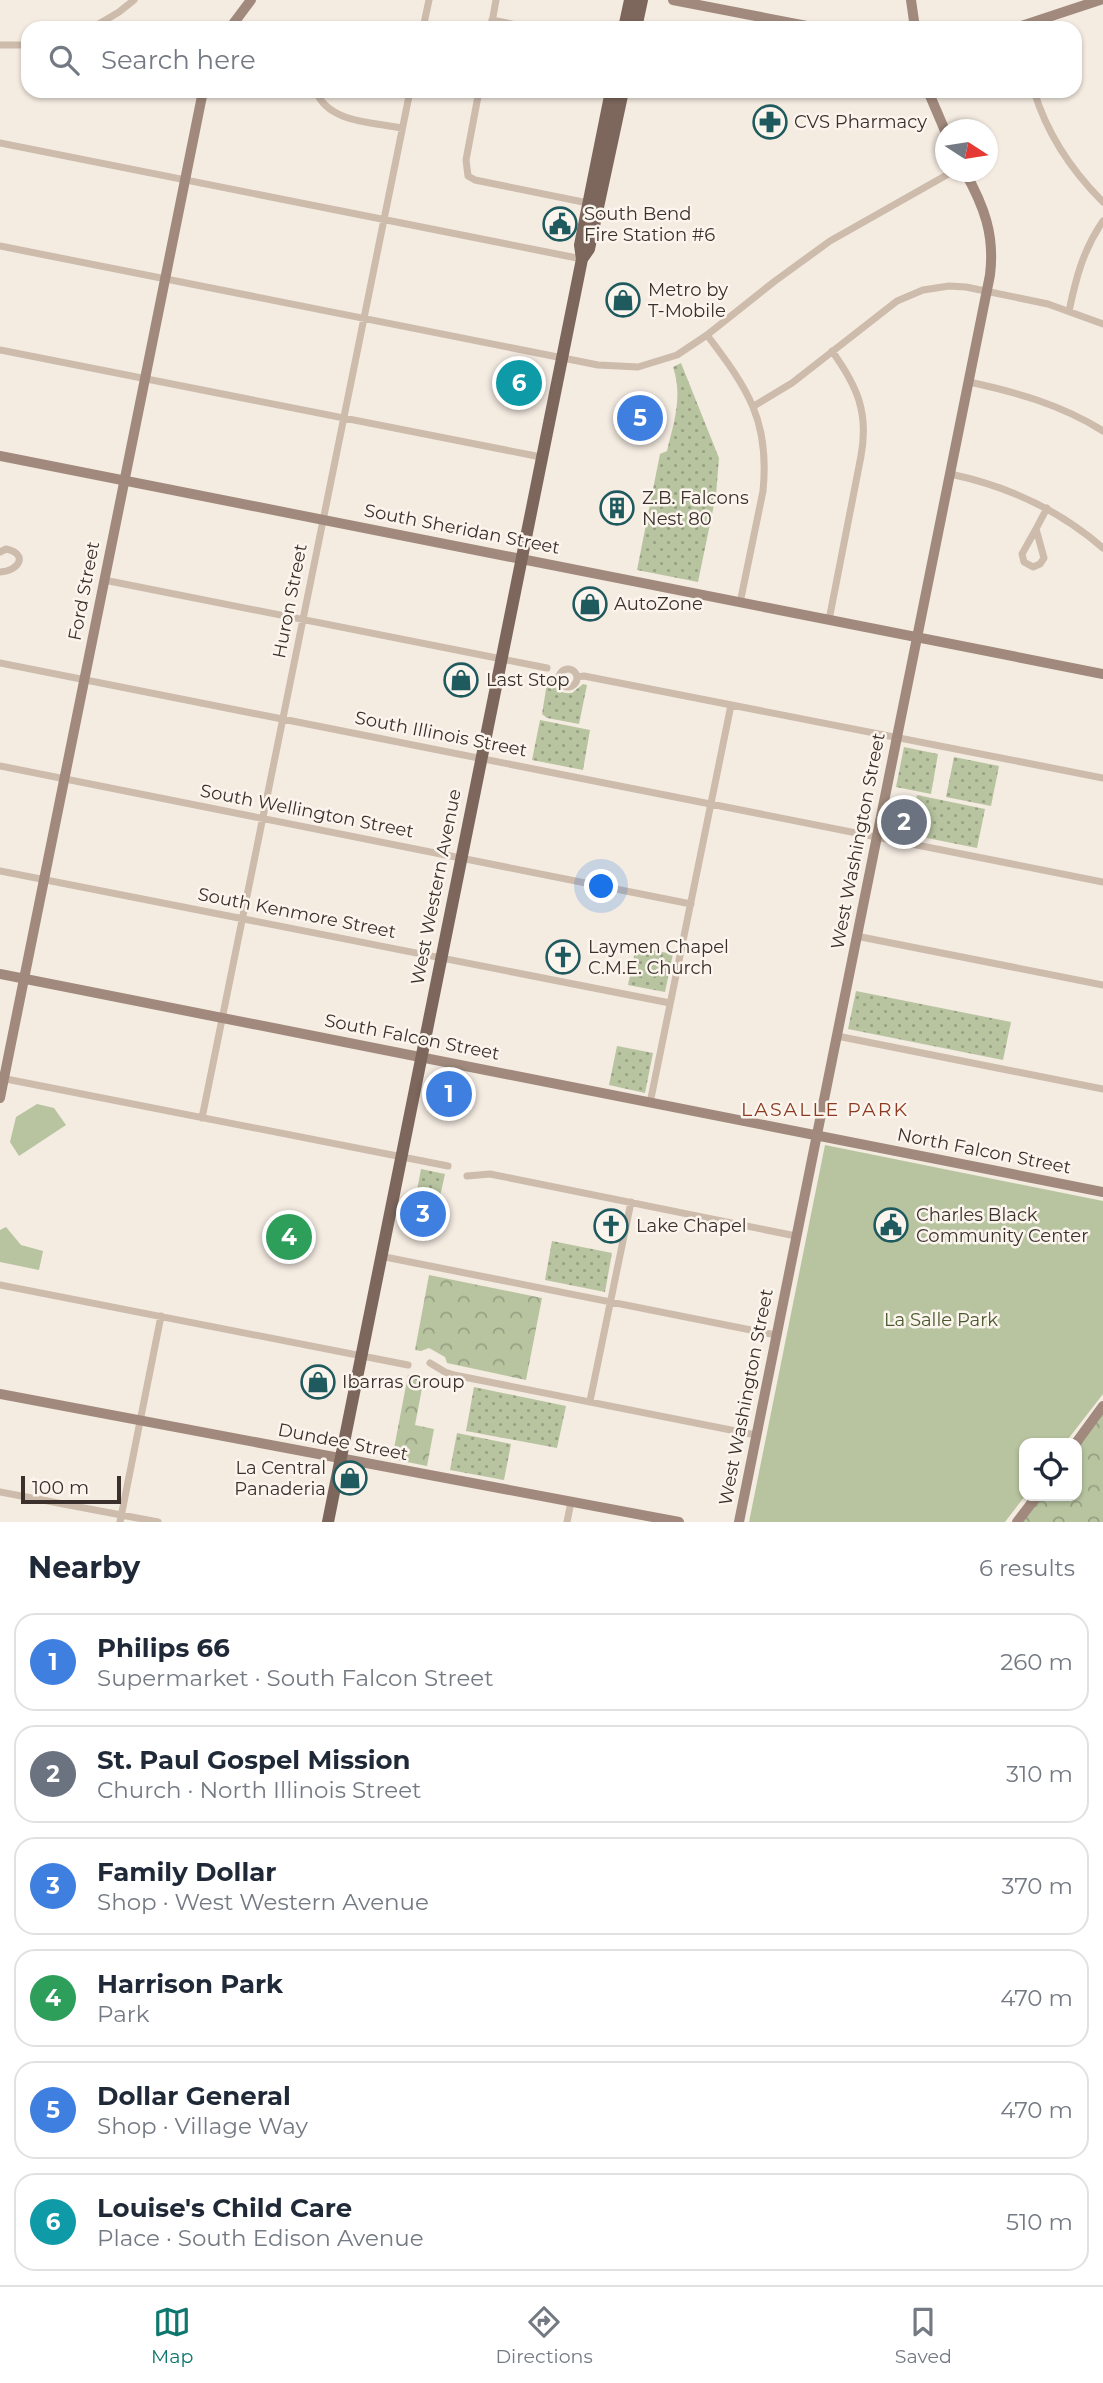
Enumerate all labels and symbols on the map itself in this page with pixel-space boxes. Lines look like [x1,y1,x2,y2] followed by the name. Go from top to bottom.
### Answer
[751,103,789,141] pharmacy icon: CVS Pharmacy
[794,111,927,133] place label: CVS Pharmacy
[935,119,998,182] north arrow
[584,203,715,246] place label: South Bend Fire Station #6
[541,205,579,243] public building icon: South Bend Fire Station #6
[648,279,728,322] place label: Metro by T-Mobile
[604,281,642,319] shop icon: Metro by T-Mobile
[496,357,542,409] pin: 6
[617,392,663,444] pin: 5
[642,487,749,530] place label: Z.B. Falcons Nest 80
[598,489,636,527] building icon: Z.B. Falcons Nest 80
[362,499,562,559] street label: South Sheridan Street
[64,539,104,643] street label: Ford Street
[268,542,312,660] street label: Huron Street
[571,585,609,623] shop icon: AutoZone
[614,593,703,615] place label: AutoZone
[442,661,480,699] shop icon: Last Stop
[486,669,570,691] place label: Last Stop
[353,707,529,761] street label: South Illinois Street
[826,731,890,951] street label: West Washington Street
[198,779,416,843] street label: South Wellington Street
[406,787,466,987] street label: West Western Avenue
[881,796,927,848] pin: 2
[584,869,618,903] your location
[196,883,398,943] street label: South Kenmore Street
[588,936,729,979] place label: Laymen Chapel C.M.E. Church
[544,938,582,976] church icon: Laymen Chapel C.M.E. Church
[323,1009,501,1065] street label: South Falcon Street
[426,1068,472,1120] pin: 1
[741,1098,909,1121] district label: LASALLE PARK
[895,1123,1073,1179] street label: North Falcon Street
[400,1188,446,1240] pin: 3
[916,1204,1088,1247] place label: Charles Black Community Center
[872,1206,910,1244] public building icon: Charles Black Community Center
[592,1207,630,1245] church icon: Lake Chapel
[266,1211,312,1263] pin: 4
[636,1215,747,1237] place label: Lake Chapel
[714,1287,778,1507] street label: West Washington Street
[884,1309,998,1331] park label: La Salle Park
[299,1363,337,1401] shop icon: Ibarras Group
[342,1371,464,1393] place label: Ibarras Group
[276,1419,410,1465] street label: Dundee Street
[234,1457,326,1500] place label: La Central Panaderia
[331,1459,369,1497] shop icon: La Central Panaderia
[21,1473,121,1505] scale bar

